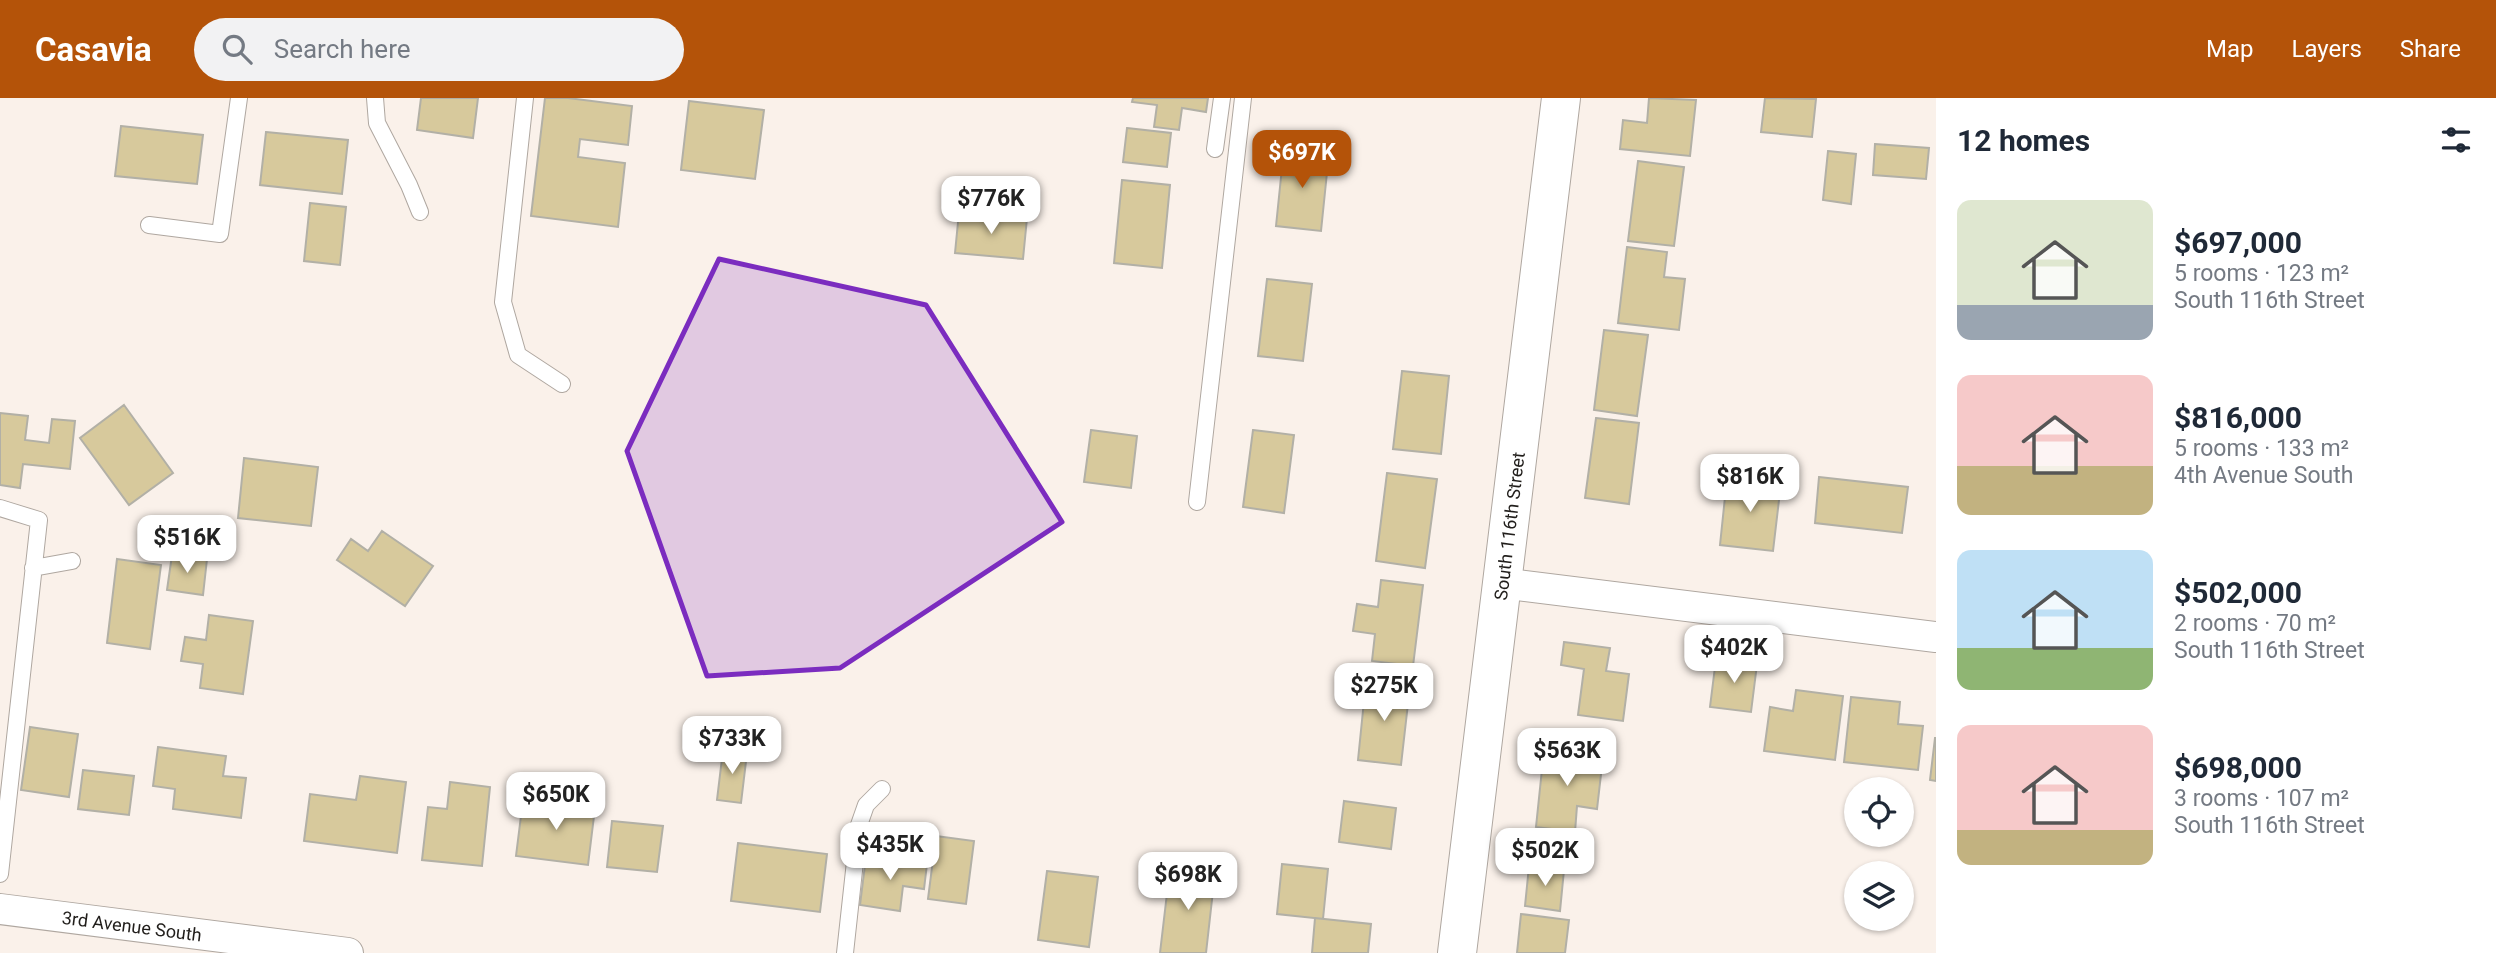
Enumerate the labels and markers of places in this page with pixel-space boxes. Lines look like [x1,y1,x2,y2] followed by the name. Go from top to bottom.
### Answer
[1253,130,1351,190] pin: $697K
[942,176,1040,236] pin: $776K
[1701,454,1799,514] pin: $816K
[138,516,236,575] pin: $516K
[1685,626,1783,685] pin: $402K
[1335,664,1433,723] pin: $275K
[683,716,781,776] pin: $733K
[1518,728,1616,788] pin: $563K
[507,772,605,832] pin: $650K
[841,822,939,882] pin: $435K
[1496,828,1594,888] pin: $502K
[1139,852,1237,912] pin: $698K

